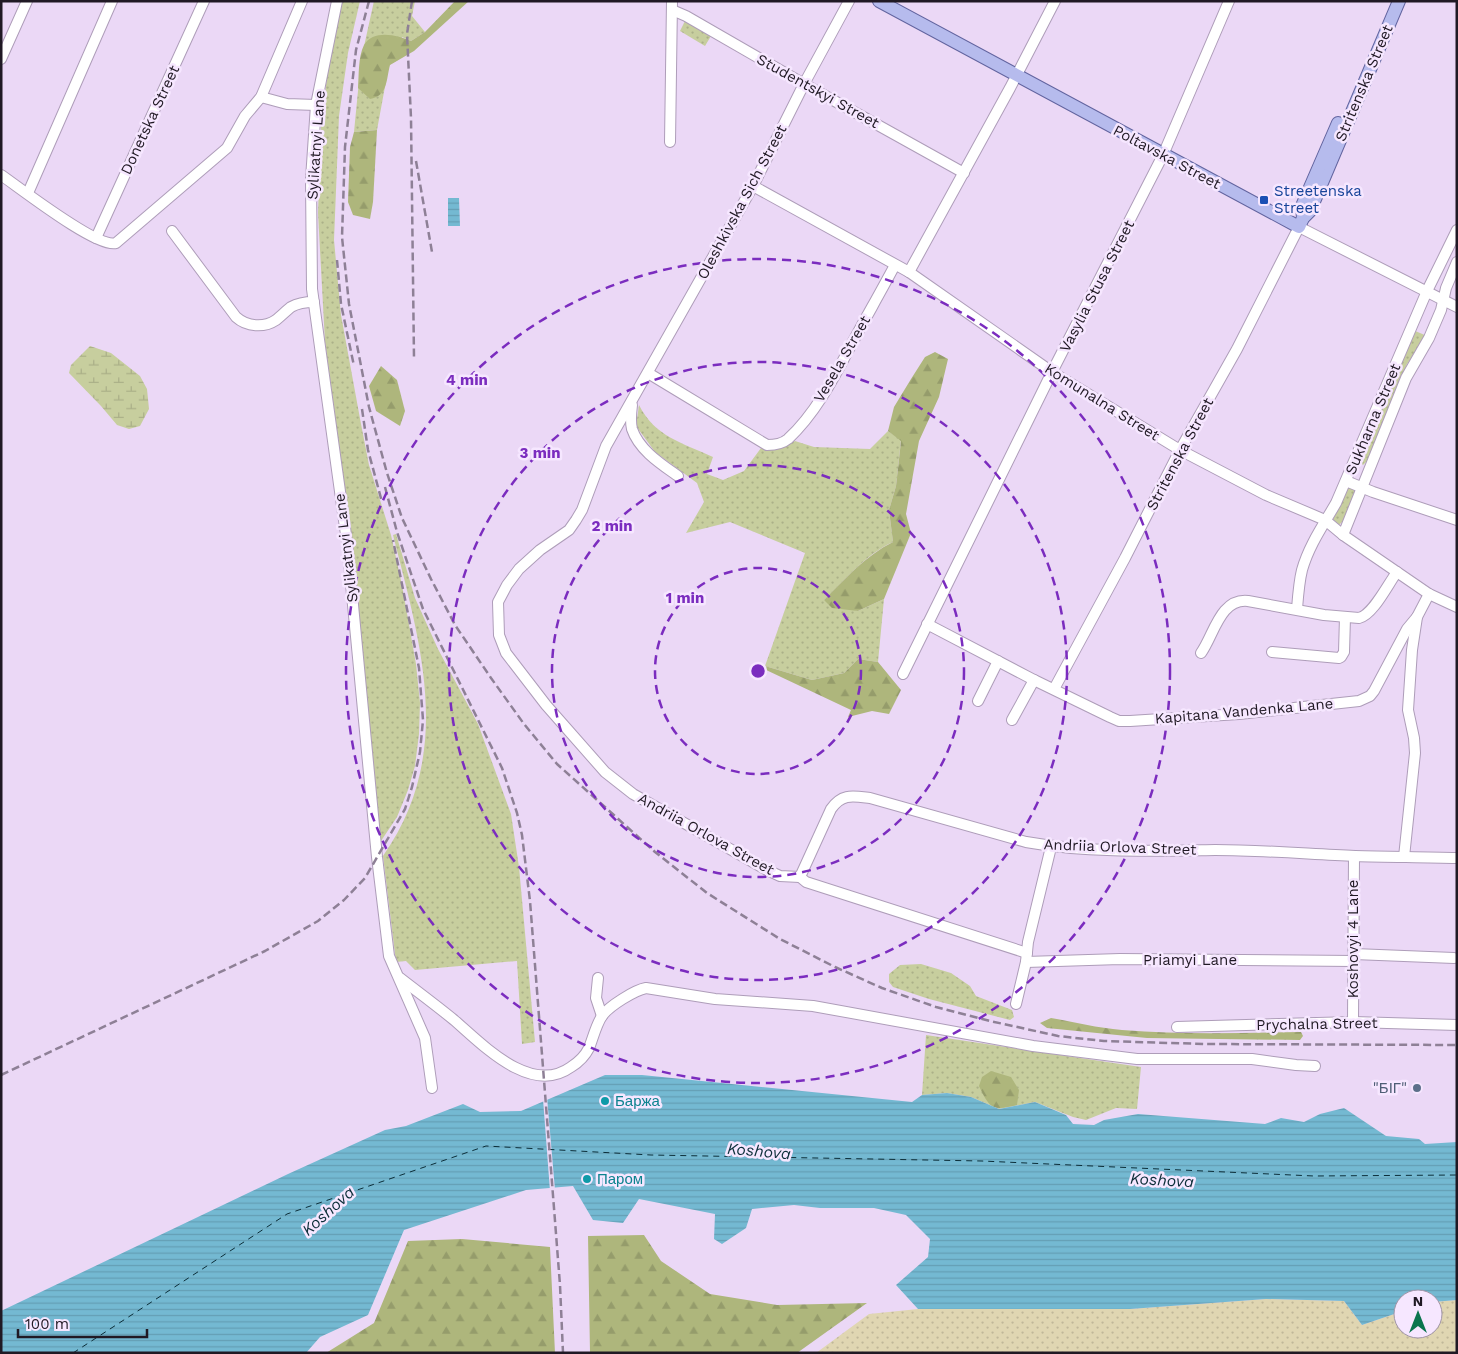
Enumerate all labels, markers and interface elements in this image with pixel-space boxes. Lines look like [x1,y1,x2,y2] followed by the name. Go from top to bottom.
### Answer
[1331,21,1397,144] street label: Stritenska Street
[754,50,883,132] street label: Studentskyi Street
[117,62,183,178] street label: Donetska Street
[303,90,329,200] street label: Sylikatnyi Lane
[693,121,791,282] street label: Oleshkivska Sich Street
[1110,121,1224,193] street label: Poltavska Street
[1274,182,1362,217] place label: Streetenska Street
[1258,194,1270,206] marker: Streetenska Street
[1056,216,1138,355] street label: Vasylia Stusa Street
[810,312,874,406] street label: Vesela Street
[1041,359,1163,445] street label: Komunalna Street
[1341,360,1405,477] street label: Sukharna Street
[446,371,488,389] text: 4 min
[1143,394,1218,513] street label: Stritenska Street
[520,444,560,462] text: 3 min
[330,492,362,604] street label: Sylikatnyi Lane
[591,517,633,535] text: 2 min
[666,589,704,607] text: 1 min
[749,662,767,680] centre of rings
[1154,694,1334,728] street label: Kapitana Vandenka Lane
[635,789,778,879] street label: Andriia Orlova Street
[1043,835,1197,859] street label: Andriia Orlova Street
[1344,880,1362,998] street label: Koshovyi 4 Lane
[1143,951,1237,969] street label: Priamyi Lane
[1256,1014,1379,1034] street label: Prychalna Street
[1373,1079,1407,1097] place label: "БІГ"
[1411,1082,1423,1094] marker: "БІГ"
[615,1092,661,1110] place label: Баржа
[599,1095,611,1107] marker: Баржа
[726,1139,792,1163] water label: Koshova
[1130,1169,1195,1191] water label: Koshova
[597,1170,643,1188] place label: Паром
[581,1173,593,1185] marker: Паром
[298,1182,358,1239] water label: Koshova
[1393,1289,1443,1339] north arrow
[1413,1293,1423,1309] text: N
[18,1306,146,1338] scale bar
[25,1315,69,1333] text: 100 m

